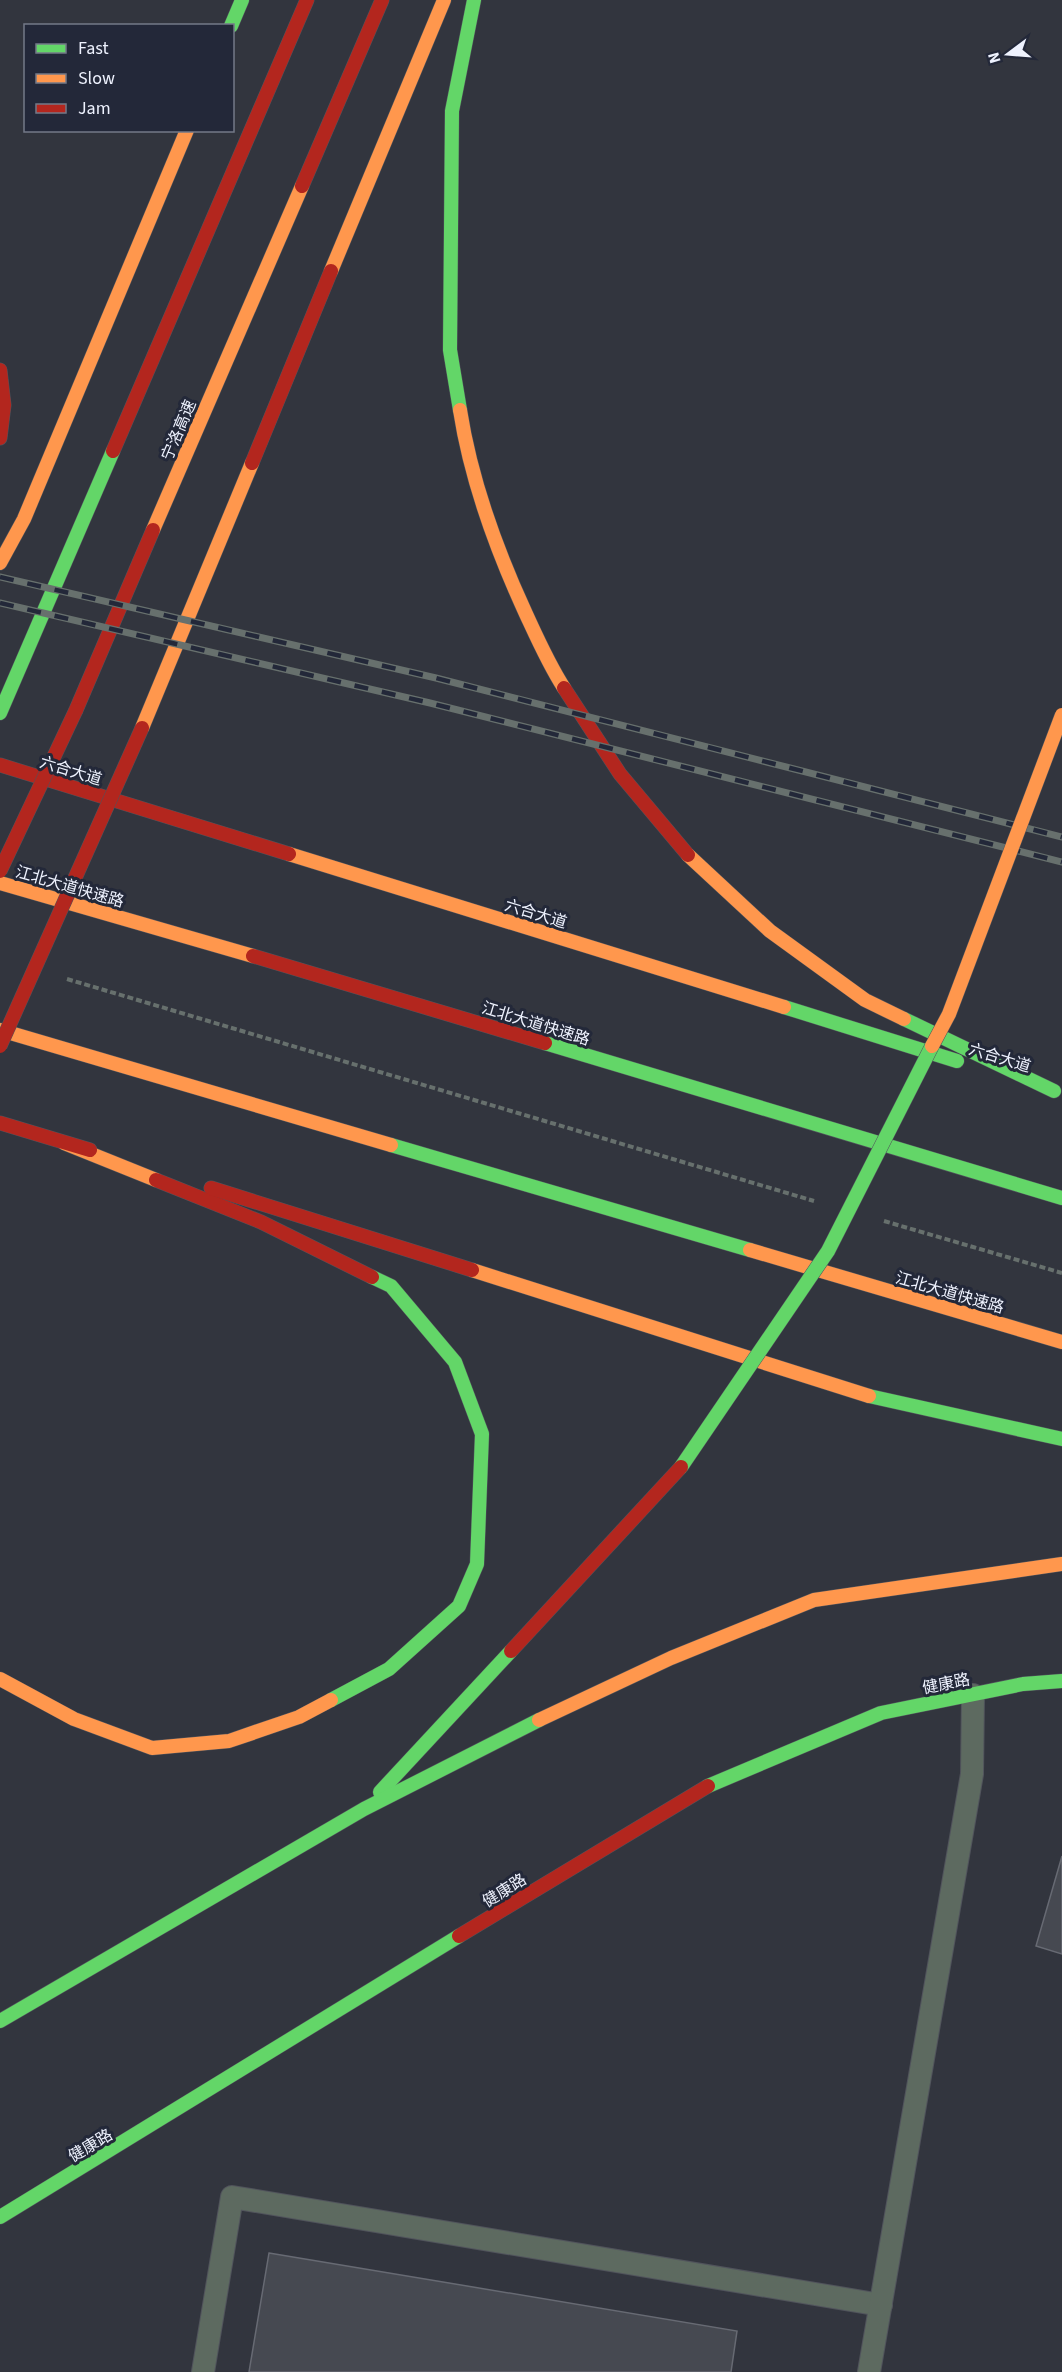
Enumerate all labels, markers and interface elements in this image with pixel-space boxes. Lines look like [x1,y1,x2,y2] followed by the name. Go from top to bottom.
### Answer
[24,24,234,132] legend
[978,24,1038,84] north arrow
[78,36,109,61] text: Fast
[983,50,1007,66] text: N
[78,66,115,91] text: Slow
[78,96,111,121] text: Jam
[156,397,202,464] street label: 宁洛高速
[37,751,105,791] street label: 六合大道
[13,861,127,913] street label: 江北大道快速路
[502,894,570,934] street label: 六合大道
[479,997,592,1051] street label: 江北大道快速路
[966,1038,1034,1078] street label: 六合大道
[893,1267,1007,1319] street label: 江北大道快速路
[921,1669,972,1699] street label: 健康路
[478,1869,531,1913] street label: 健康路
[64,2124,117,2168] street label: 健康路

